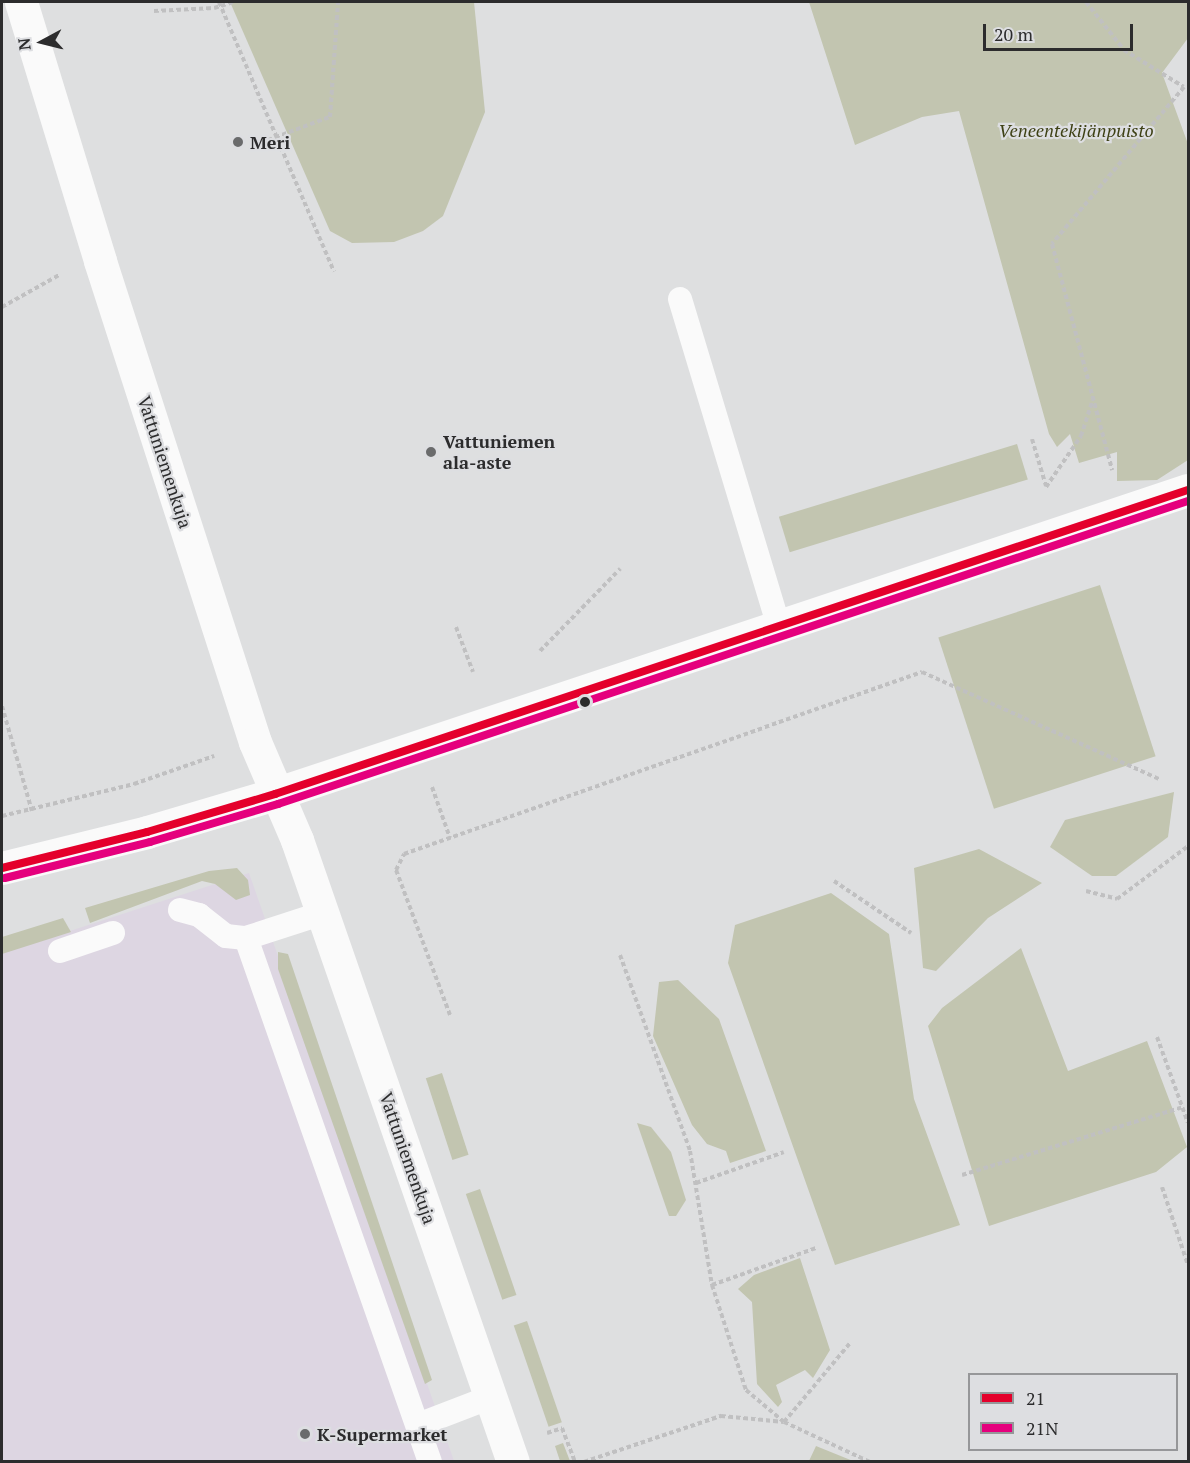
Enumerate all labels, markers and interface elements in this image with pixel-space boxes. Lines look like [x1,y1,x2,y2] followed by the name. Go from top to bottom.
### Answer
[12,12,72,72] north arrow
[986,12,1136,50] scale bar
[994,22,1033,46] text: 20 m
[12,37,36,52] text: N
[998,119,1154,141] park label: Veneentekijänpuisto
[250,131,290,153] place label: Meri
[231,135,245,149] marker: Meri
[133,393,197,531] street label: Vattuniemenkuja
[443,431,555,474] place label: Vattuniemen ala-aste
[424,445,438,459] marker: Vattuniemen ala-aste
[579,696,591,708] unlabelled marker
[375,1089,441,1227] street label: Vattuniemenkuja
[968,1373,1178,1451] legend
[1026,1386,1045,1410] text: 21
[1026,1416,1058,1440] text: 21N
[317,1423,448,1445] place label: K-Supermarket
[298,1427,312,1441] marker: K-Supermarket

